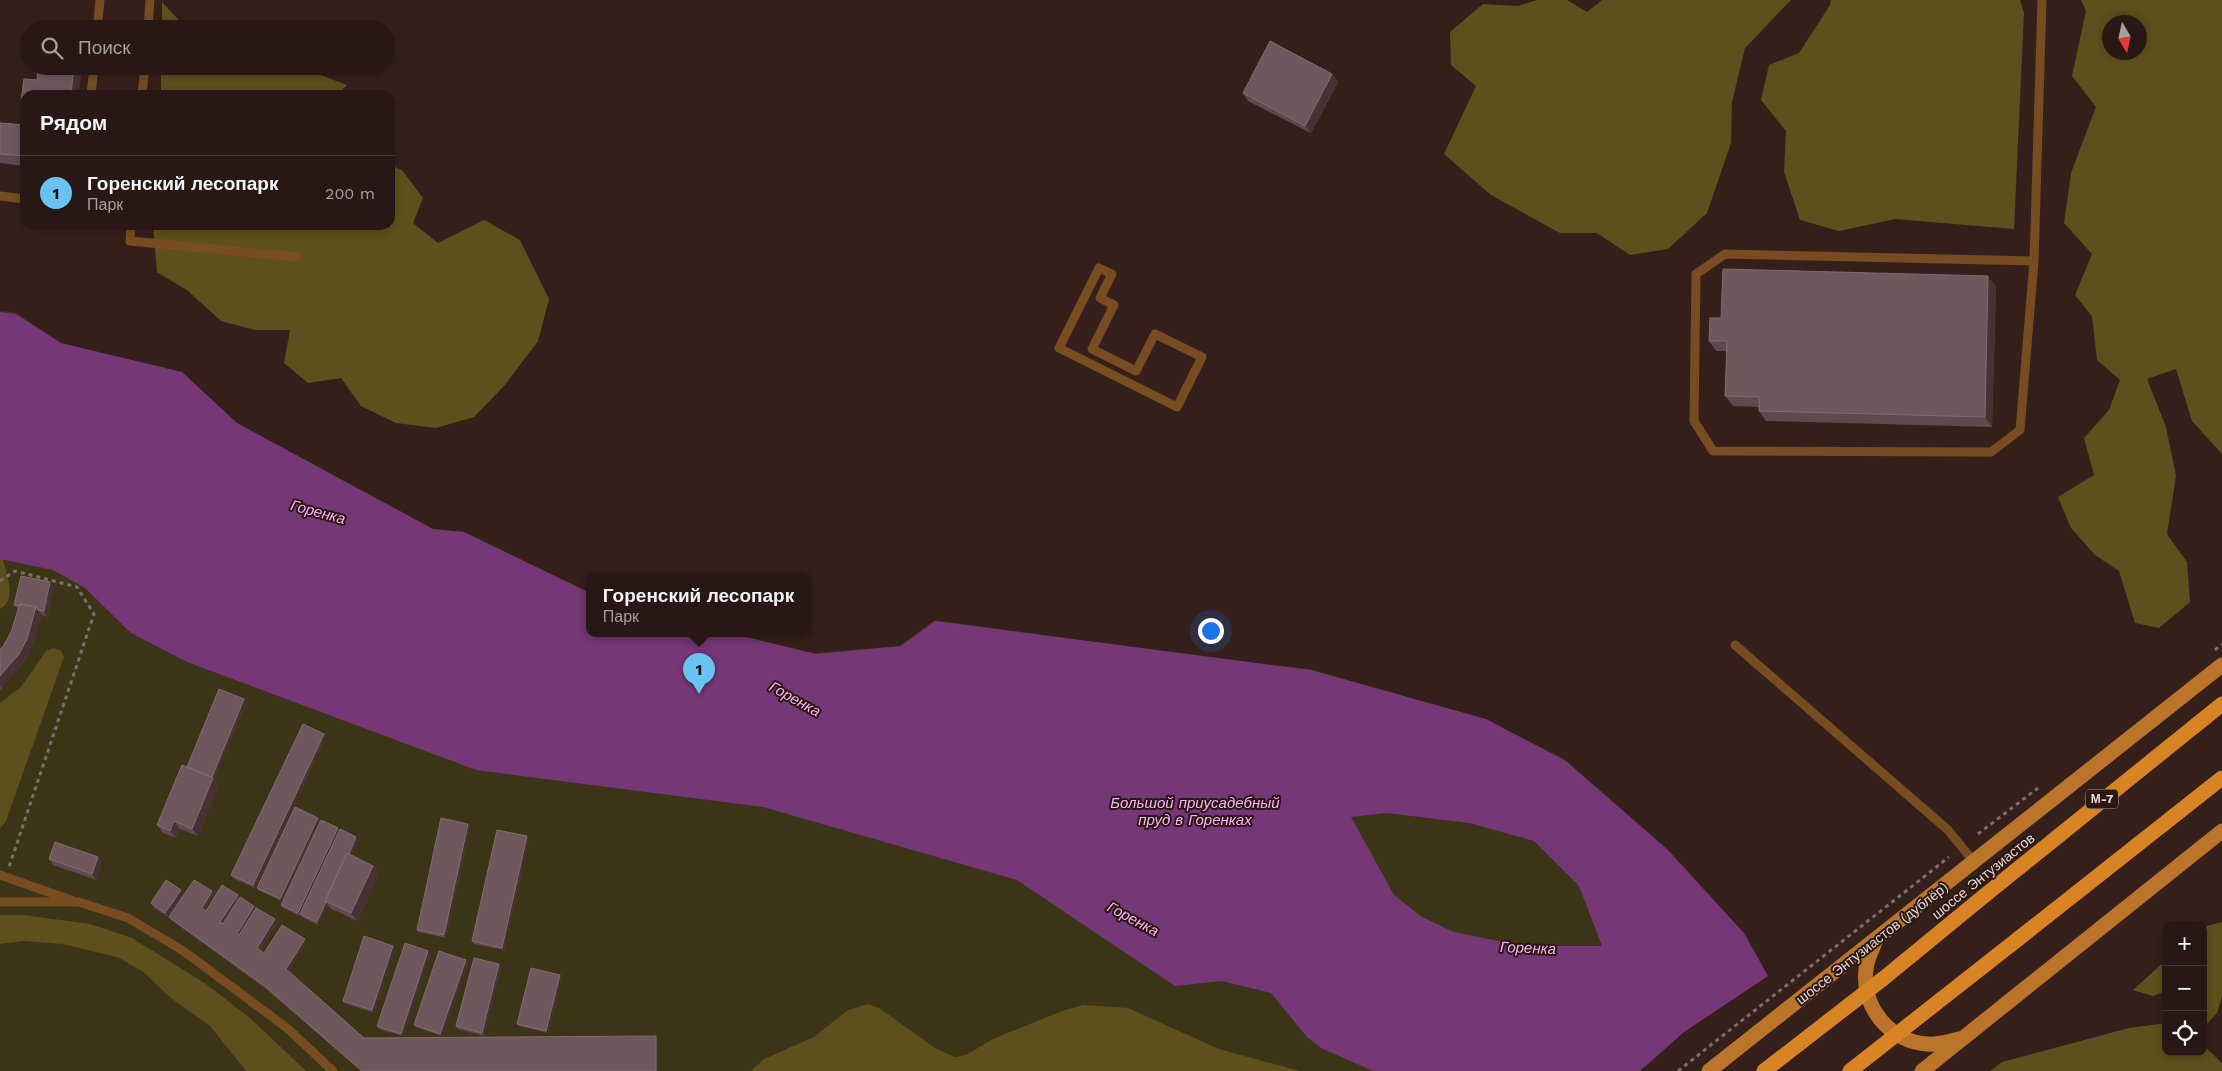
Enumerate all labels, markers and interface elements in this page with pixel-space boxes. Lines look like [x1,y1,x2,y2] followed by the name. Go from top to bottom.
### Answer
[2102,15,2147,60] north arrow
[20,20,395,75] search box
[38,34,66,62] icon: search
[78,36,131,59] text: Поиск
[40,110,107,135] text: Рядом
[87,172,278,195] text: Горенский лесопарк
[53,184,59,203] text: 1
[325,184,375,203] text: 200 m
[87,195,123,214] text: Парк
[289,496,347,528] water label: Горенка
[586,572,811,637] popup
[603,584,794,607] text: Горенский лесопарк
[603,607,639,626] text: Парк
[1198,618,1224,644] your location
[683,653,715,694] pin: 1
[766,678,824,720] water label: Горенка
[2086,790,2118,809] road number: М-7
[1110,794,1280,829] water label: Большой приусадебный пруд в Горенках
[1928,830,2038,922] street label: шоссе Энтузиастов
[1793,879,1951,1007] street label: шоссе Энтузиастов (дублёр)
[1104,898,1162,940] water label: Горенка
[2162,921,2207,1056] map controls
[2162,921,2207,966] button: +
[1500,938,1556,958] water label: Горенка
[2162,966,2207,1011] button: −
[2162,1011,2207,1056] button: locate

